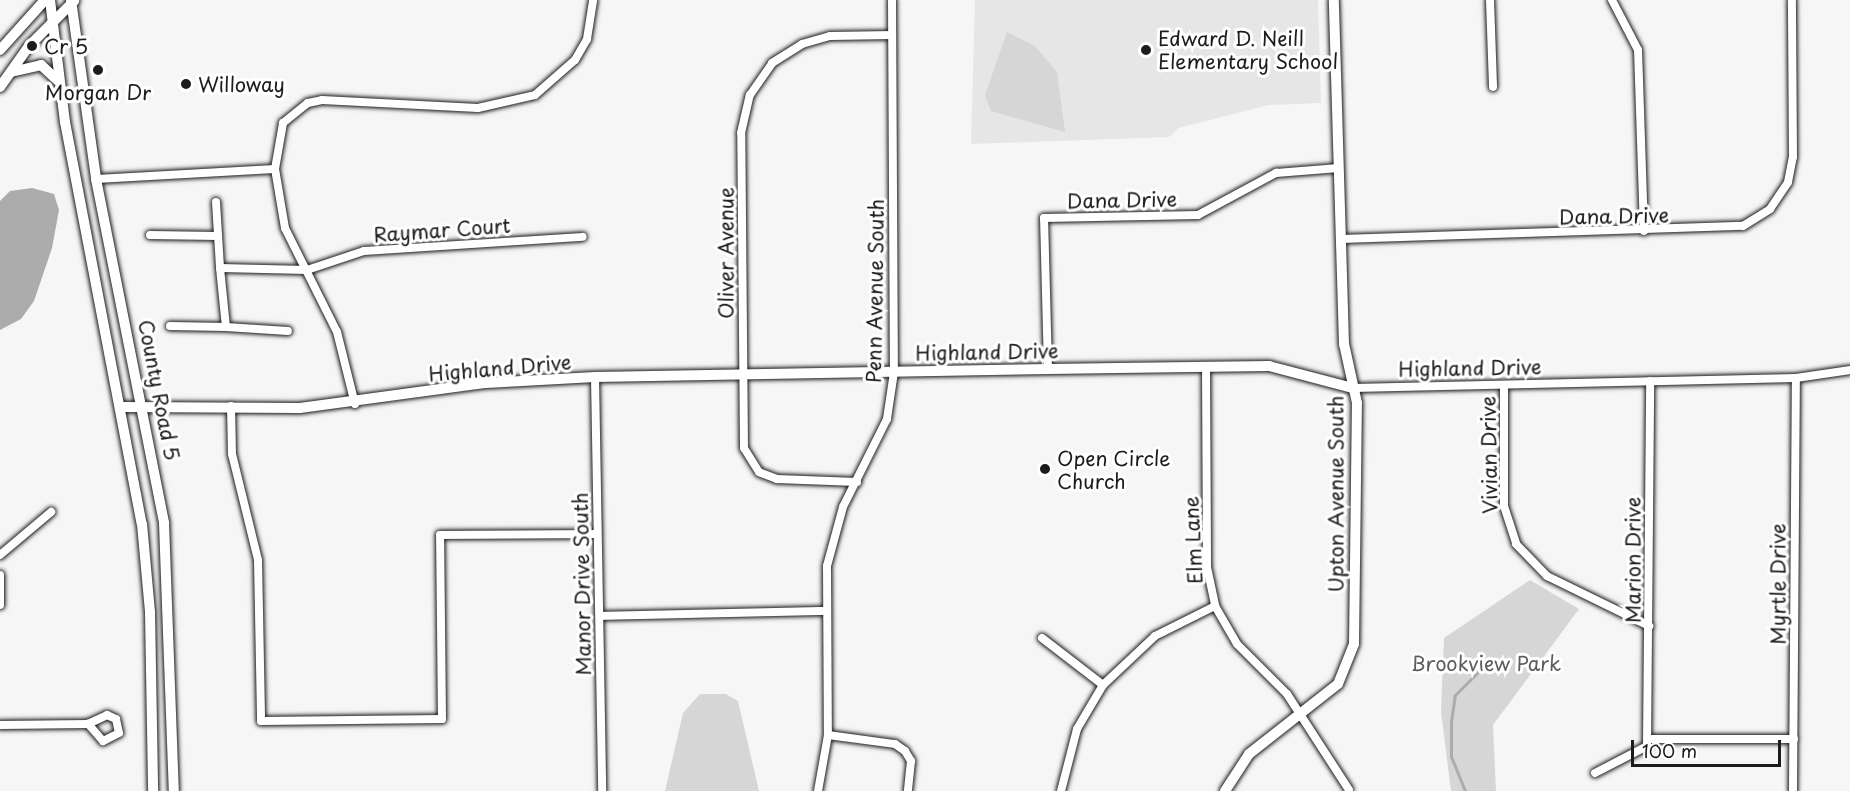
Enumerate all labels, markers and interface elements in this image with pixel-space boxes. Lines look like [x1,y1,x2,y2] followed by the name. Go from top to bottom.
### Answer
[1158,27,1338,74] place label: Edward D. Neill Elementary School
[44,34,88,58] place label: Cr 5
[25,39,39,53] marker: Cr 5
[1139,43,1153,57] marker: Edward D. Neill Elementary School
[91,63,105,77] marker: Morgan Dr
[198,72,285,96] place label: Willoway
[179,77,193,91] marker: Willoway
[45,80,151,104] place label: Morgan Dr
[714,187,738,319] street label: Oliver Avenue
[1067,187,1177,213] street label: Dana Drive
[861,199,889,383] street label: Penn Avenue South
[1559,203,1669,229] street label: Dana Drive
[372,213,512,247] street label: Raymar Court
[134,317,184,463] street label: County Road 5
[915,339,1059,365] street label: Highland Drive
[427,350,573,386] street label: Highland Drive
[1398,355,1542,381] street label: Highland Drive
[1476,396,1502,514] street label: Vivian Drive
[1324,397,1348,591] street label: Upton Avenue South
[1057,446,1172,493] place label: Open Circle Church
[1038,462,1052,476] marker: Open Circle Church
[568,492,596,676] street label: Manor Drive South
[1179,495,1207,585] street label: Elm Lane
[1621,497,1645,623] street label: Marion Drive
[1766,523,1790,645] street label: Myrtle Drive
[1411,651,1561,675] park label: Brookview Park
[1634,728,1784,766] scale bar
[1642,737,1697,764] text: 100 m

